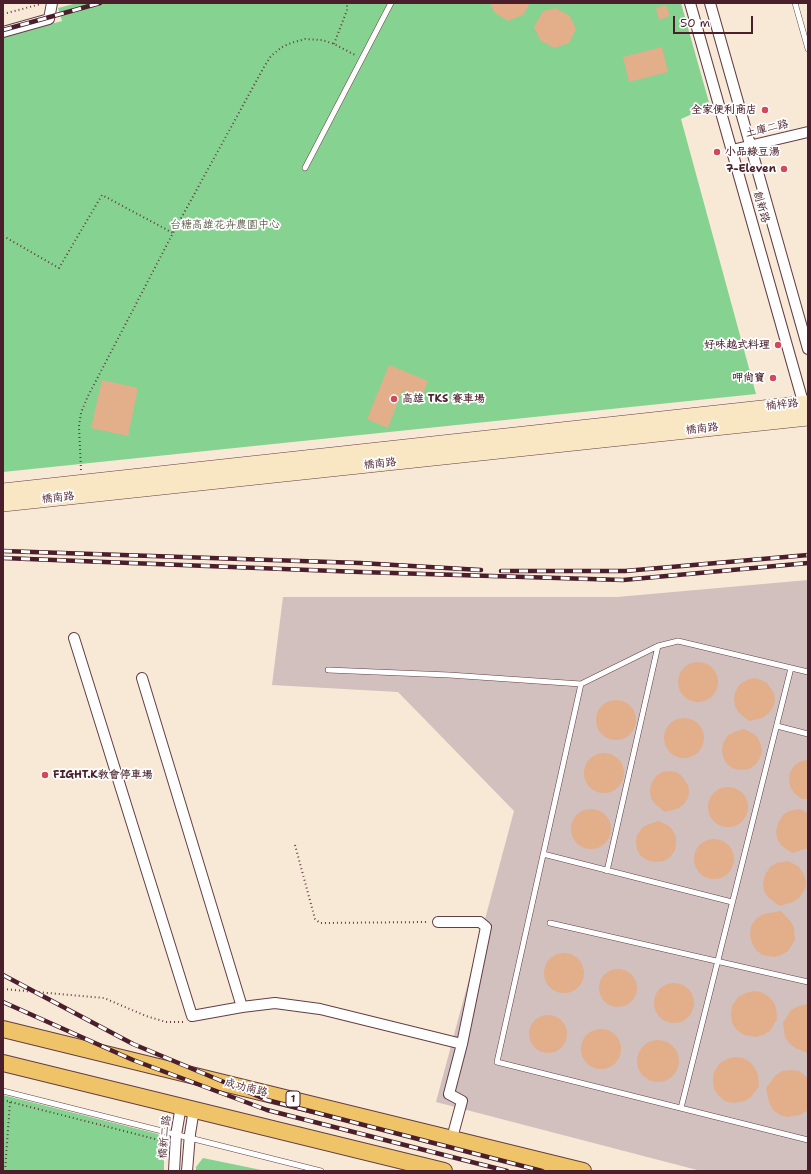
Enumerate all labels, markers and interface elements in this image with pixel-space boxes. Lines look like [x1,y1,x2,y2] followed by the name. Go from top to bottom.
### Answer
[675,8,755,34] scale bar
[680,15,710,31] text: 50 m
[691,103,757,117] place label: 全家便利商店
[760,105,770,115] marker: 全家便利商店
[744,118,790,140] street label: 土庫二路
[725,145,780,159] place label: 小品綠豆湯
[712,147,722,157] marker: 小品綠豆湯
[726,162,776,176] place label: 7-Eleven
[779,164,789,174] marker: 7-Eleven
[750,189,772,225] street label: 創新路
[170,218,280,232] park label: 台糖高雄花卉農園中心
[704,338,770,352] place label: 好味越式料理
[773,340,783,350] marker: 好味越式料理
[732,371,765,385] place label: 呷尚寶
[768,373,778,383] marker: 呷尚寶
[402,392,485,406] place label: 高雄 TKS 賽車場
[389,394,399,404] marker: 高雄 TKS 賽車場
[765,397,799,413] street label: 楠梓路
[685,421,719,437] street label: 橋南路
[363,456,397,472] street label: 橋南路
[41,490,75,506] street label: 橋南路
[53,768,153,782] place label: FIGHT.K教會停車場
[40,770,50,780] marker: FIGHT.K教會停車場
[223,1076,269,1100] street label: 成功南路
[286,1091,300,1107] road number: 1
[156,1114,174,1160] street label: 橋新二路

